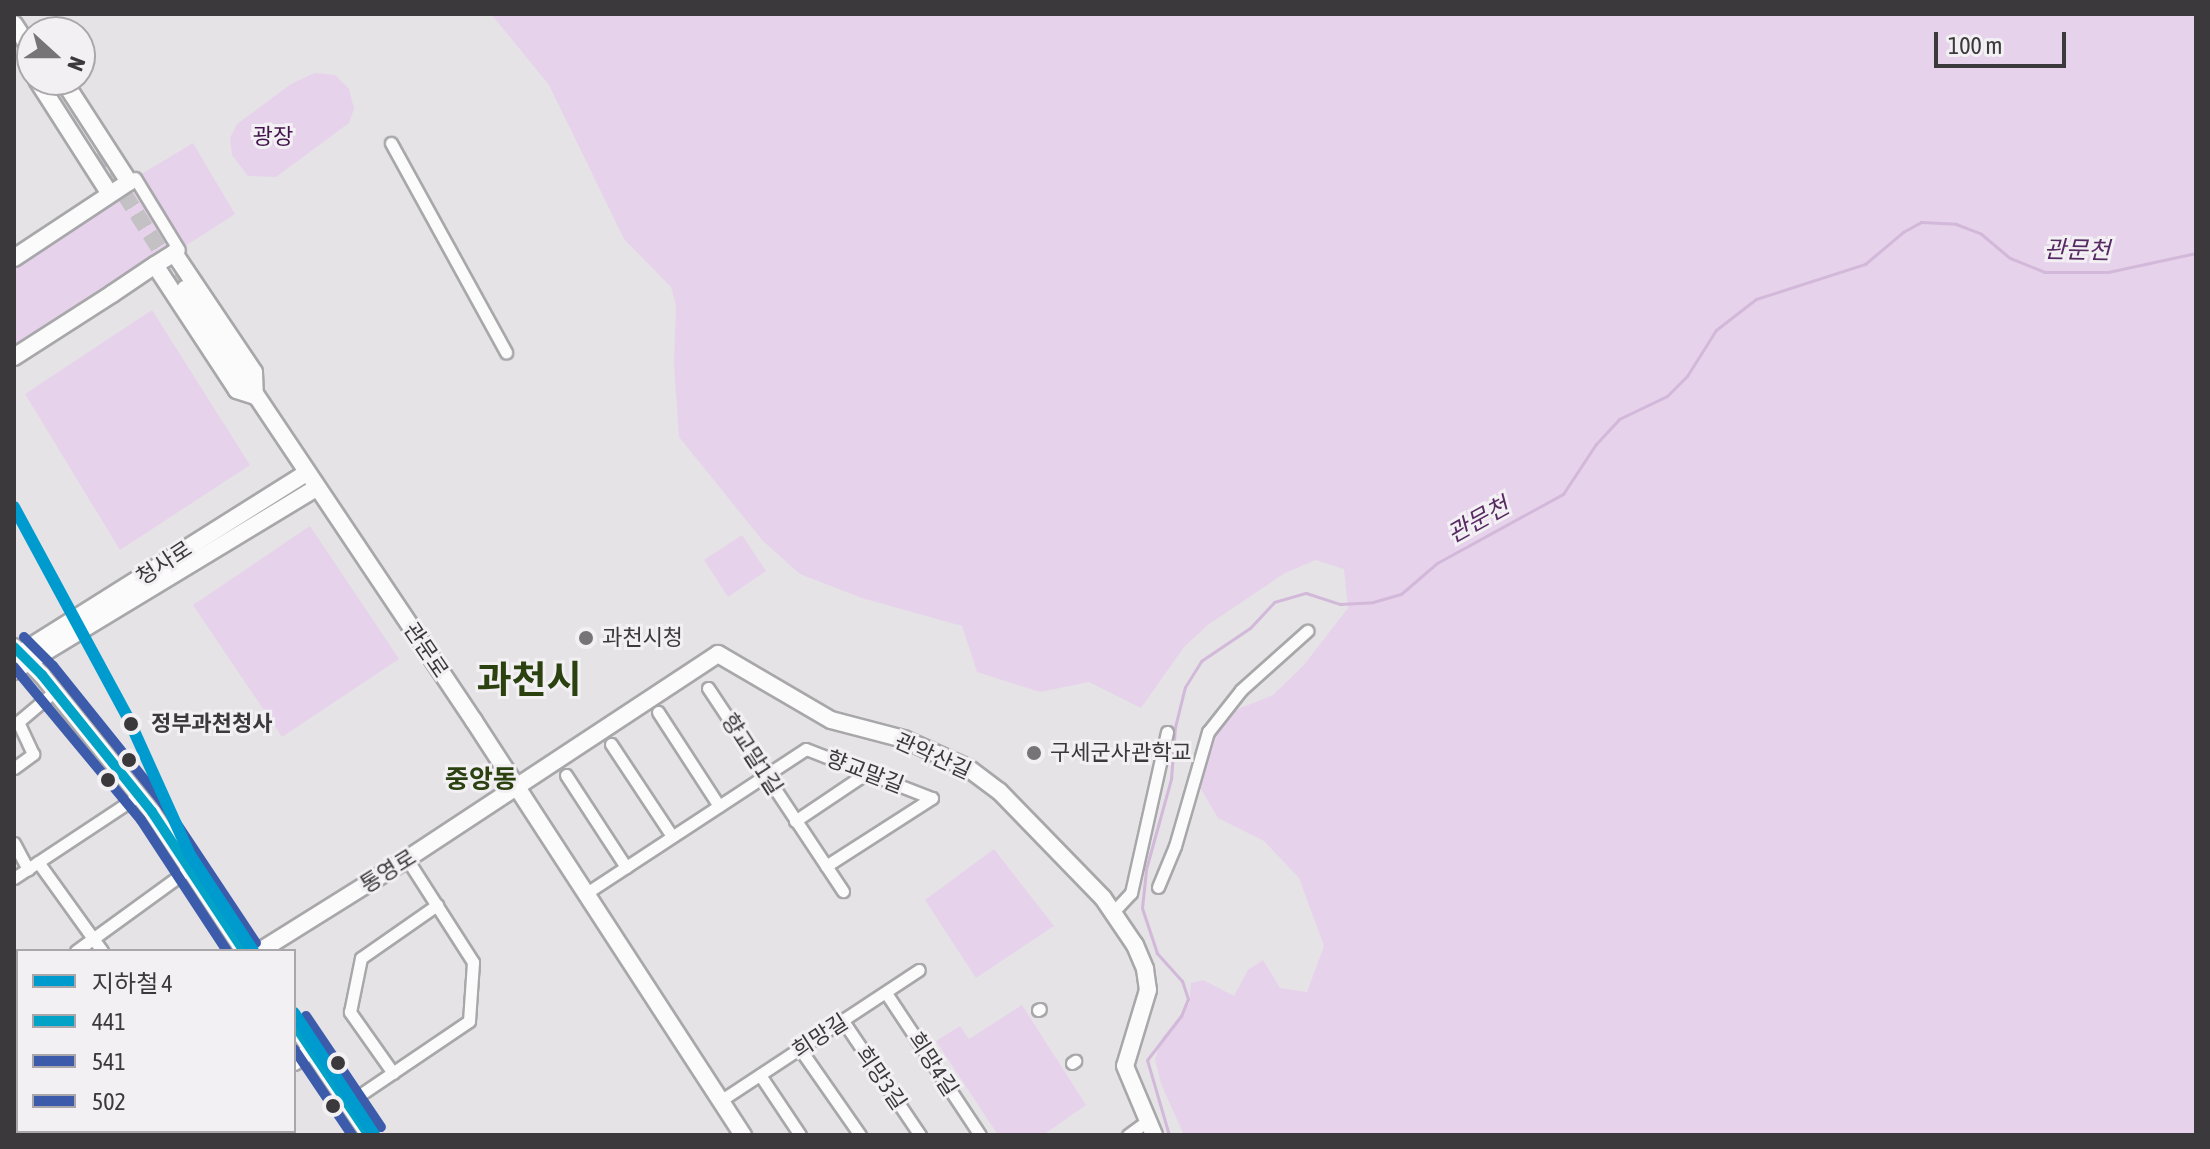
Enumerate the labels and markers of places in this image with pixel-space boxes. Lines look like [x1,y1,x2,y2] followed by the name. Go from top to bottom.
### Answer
[602,625,683,651] place label: 과천시청
[577,629,595,647] marker: 과천시청
[118,711,144,737] marker: 정부과천청사
[151,711,272,737] place label: 정부과천청사
[1050,740,1192,766] place label: 구세군사관학교
[1025,744,1043,762] marker: 구세군사관학교
[121,752,137,768] unlabelled marker
[100,772,116,788] unlabelled marker
[330,1055,346,1071] unlabelled marker
[325,1098,341,1114] unlabelled marker

